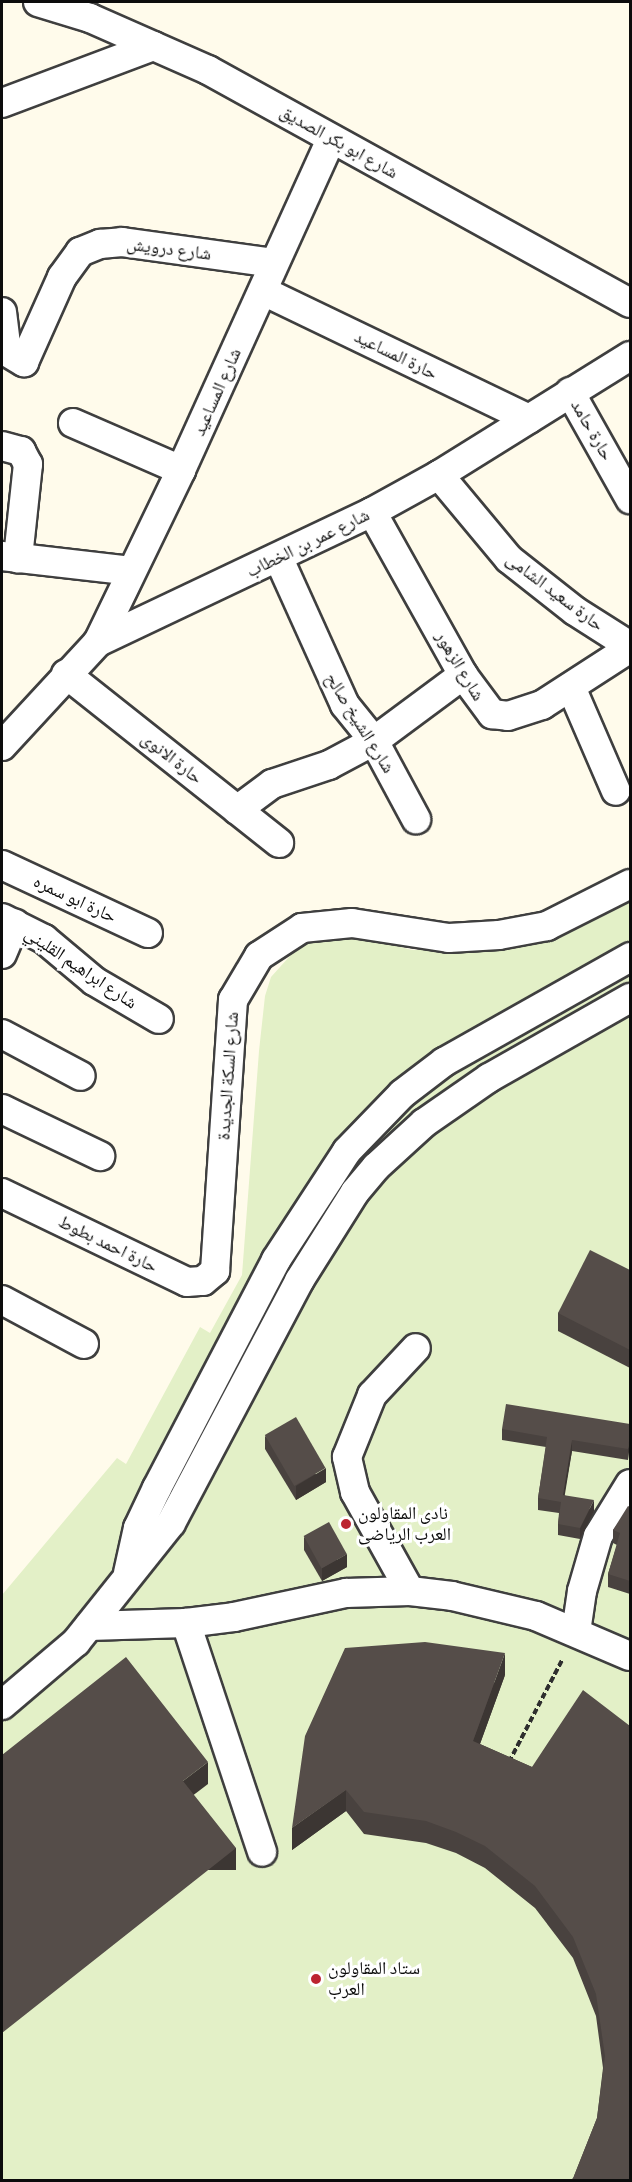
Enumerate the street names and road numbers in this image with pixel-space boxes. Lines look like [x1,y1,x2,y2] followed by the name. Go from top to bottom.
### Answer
[276,101,402,183] street label: شارع ابو بكر الصديق
[125,233,213,265] street label: شارع درويش
[351,326,441,384] street label: حارة المساعيد
[188,345,246,439] street label: شارع المساعيد
[566,396,618,464] street label: حارة حامد
[243,504,373,582] street label: شارع عمر بن الخطاب
[502,548,608,636] street label: حارة سعيد الشامى
[431,627,489,705] street label: شارع الزهور
[321,669,399,777] street label: شارع الشيخ صالح
[137,727,207,789] street label: حارة الانوى
[30,870,120,928] street label: حارة ابو سمره
[21,922,141,1014] street label: شارع ابراهيم القليني
[213,1011,243,1141] street label: شارع السكة الجديدة
[55,1211,161,1277] street label: حارة احمد بطوط

